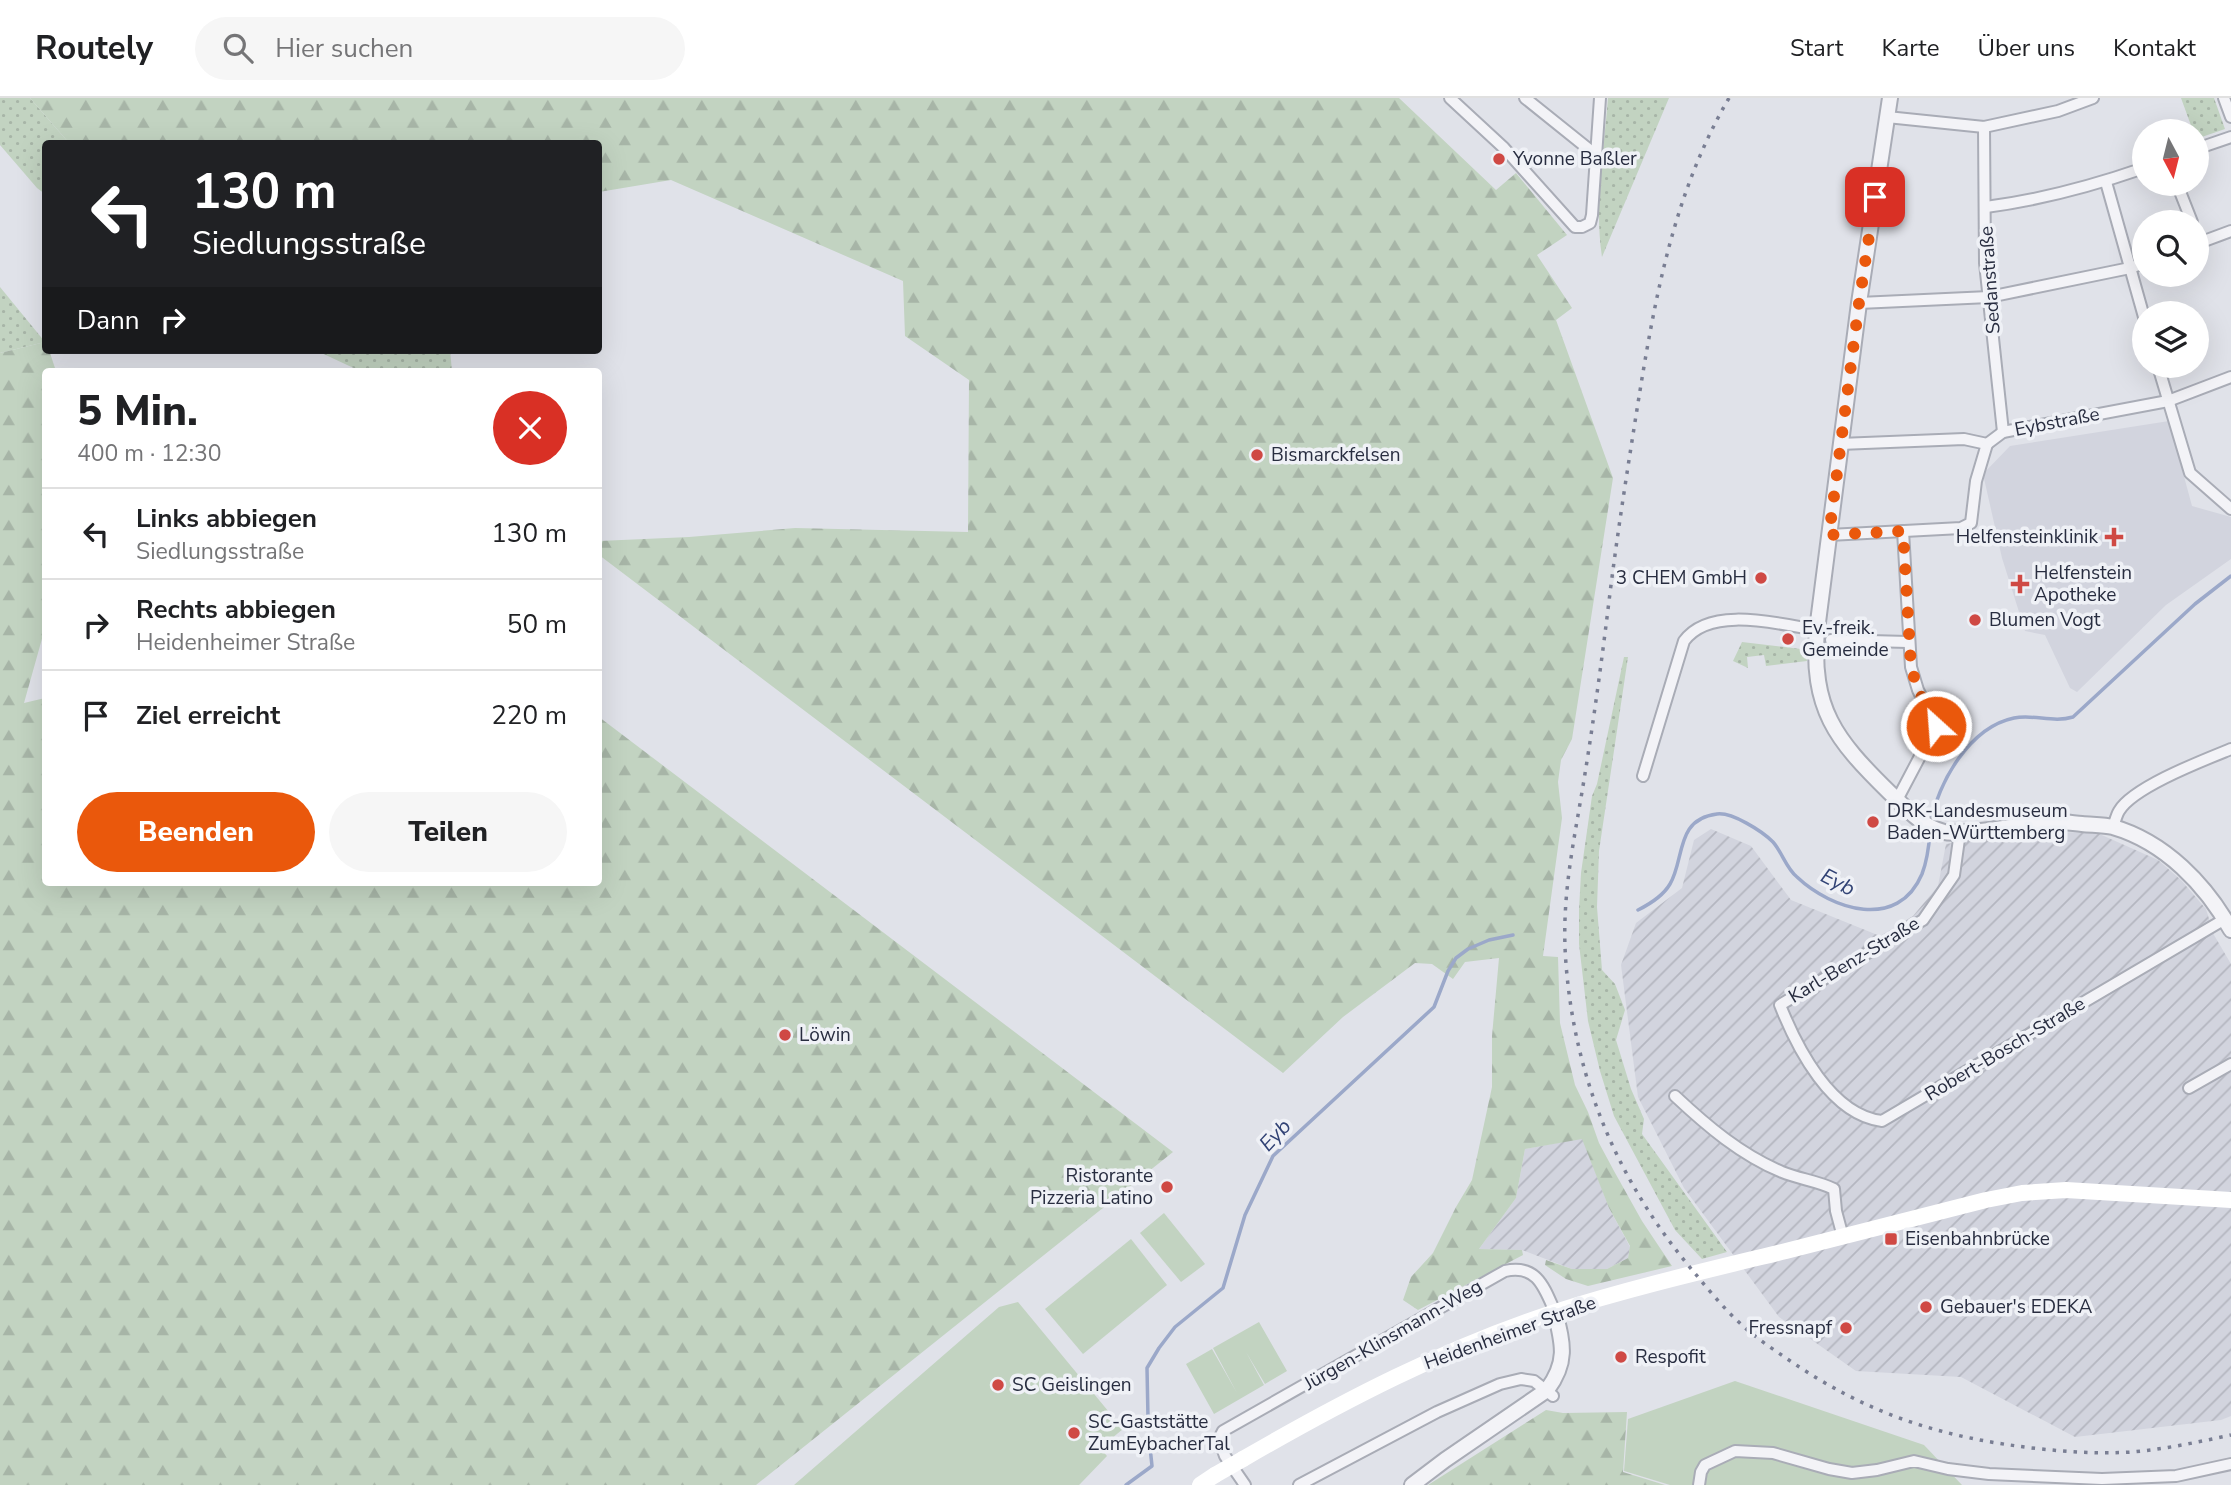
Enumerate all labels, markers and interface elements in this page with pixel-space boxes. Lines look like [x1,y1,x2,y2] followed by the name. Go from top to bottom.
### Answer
[195,17,685,80] search box
[35,26,153,71] text: Routely
[219,29,257,67] icon: search
[275,31,413,66] text: Hier suchen
[1790,32,1843,64] text: Start
[1881,32,1939,64] text: Karte
[1977,32,2075,64] text: Über uns
[2113,32,2196,64] text: Kontakt
[2132,119,2208,196] north arrow
[2132,119,2209,378] map controls
[1512,146,1637,172] place label: Yvonne Baßler
[1491,151,1507,167] marker: Yvonne Baßler
[192,158,336,225] text: 130 m
[1845,167,1905,227] pin
[77,168,168,259] icon: left
[1856,178,1894,216] icon: arrive
[2132,210,2209,287] button: search
[192,222,426,265] text: Siedlungsstraße
[1973,225,2007,335] street label: Sedanstraße
[154,301,192,339] icon: right
[2132,301,2209,378] button: layers
[77,303,140,338] text: Dann
[77,383,198,440] text: 5 Min.
[493,391,567,465] button: close
[2012,401,2102,443] street label: Eybstraße
[77,438,222,469] text: 400 m · 12:30
[1271,442,1400,468] place label: Bismarckfelsen
[1249,447,1265,463] marker: Bismarckfelsen
[136,501,317,536] text: Links abbiegen
[77,515,115,553] icon: left
[491,516,567,551] text: 130 m
[1956,524,2098,550] place label: Helfensteinklinik
[2104,527,2124,547] marker: Helfensteinklinik
[136,536,304,567] text: Siedlungsstraße
[2034,560,2132,608] place label: Helfenstein Apotheke
[1616,565,1747,591] place label: 3 CHEM GmbH
[1753,570,1769,586] marker: 3 CHEM GmbH
[2012,576,2028,592] marker: Helfenstein Apotheke
[136,592,336,627] text: Rechts abbiegen
[77,606,115,644] icon: right
[507,607,567,642] text: 50 m
[1989,607,2101,633] place label: Blumen Vogt
[1967,612,1983,628] marker: Blumen Vogt
[1802,615,1889,663] place label: Ev.-freik. Gemeinde
[136,627,355,658] text: Heidenheimer Straße
[1780,631,1796,647] marker: Ev.-freik. Gemeinde
[1899,689,1973,763] position arrow
[77,697,115,735] icon: arrive
[136,698,280,733] text: Ziel erreicht
[491,698,567,733] text: 220 m
[77,792,315,872] button: Beenden
[329,792,567,872] button: Teilen
[1887,798,2068,846] place label: DRK-Landesmuseum Baden-Württemberg
[1865,814,1881,830] marker: DRK-Landesmuseum Baden-Württemberg
[1816,862,1860,902] water label: Eyb
[1784,911,1924,1009] street label: Karl-Benz-Straße
[1920,991,2090,1107] street label: Robert-Bosch-Straße
[799,1022,851,1048] place label: Löwin
[777,1027,793,1043] marker: Löwin
[1253,1113,1297,1157] water label: Eyb
[1030,1163,1153,1211] place label: Ristorante Pizzeria Latino
[1159,1179,1175,1195] marker: Ristorante Pizzeria Latino
[1905,1226,2050,1252] place label: Eisenbahnbrücke
[1883,1231,1899,1247] marker: Eisenbahnbrücke
[1298,1273,1487,1397] street label: Jürgen-Klinsmann-Weg
[1420,1290,1600,1376] street label: Heidenheimer Straße
[1940,1294,2092,1320] place label: Gebauer's EDEKA
[1918,1299,1934,1315] marker: Gebauer's EDEKA
[1749,1315,1833,1341] place label: Fressnapf
[1838,1320,1854,1336] marker: Fressnapf
[1635,1344,1706,1370] place label: Respofit
[1613,1349,1629,1365] marker: Respofit
[1012,1372,1132,1398] place label: SC Geislingen
[990,1377,1006,1393] marker: SC Geislingen
[1088,1409,1230,1457] place label: SC-Gaststätte ZumEybacherTal
[1066,1425,1082,1441] marker: SC-Gaststätte ZumEybacherTal

